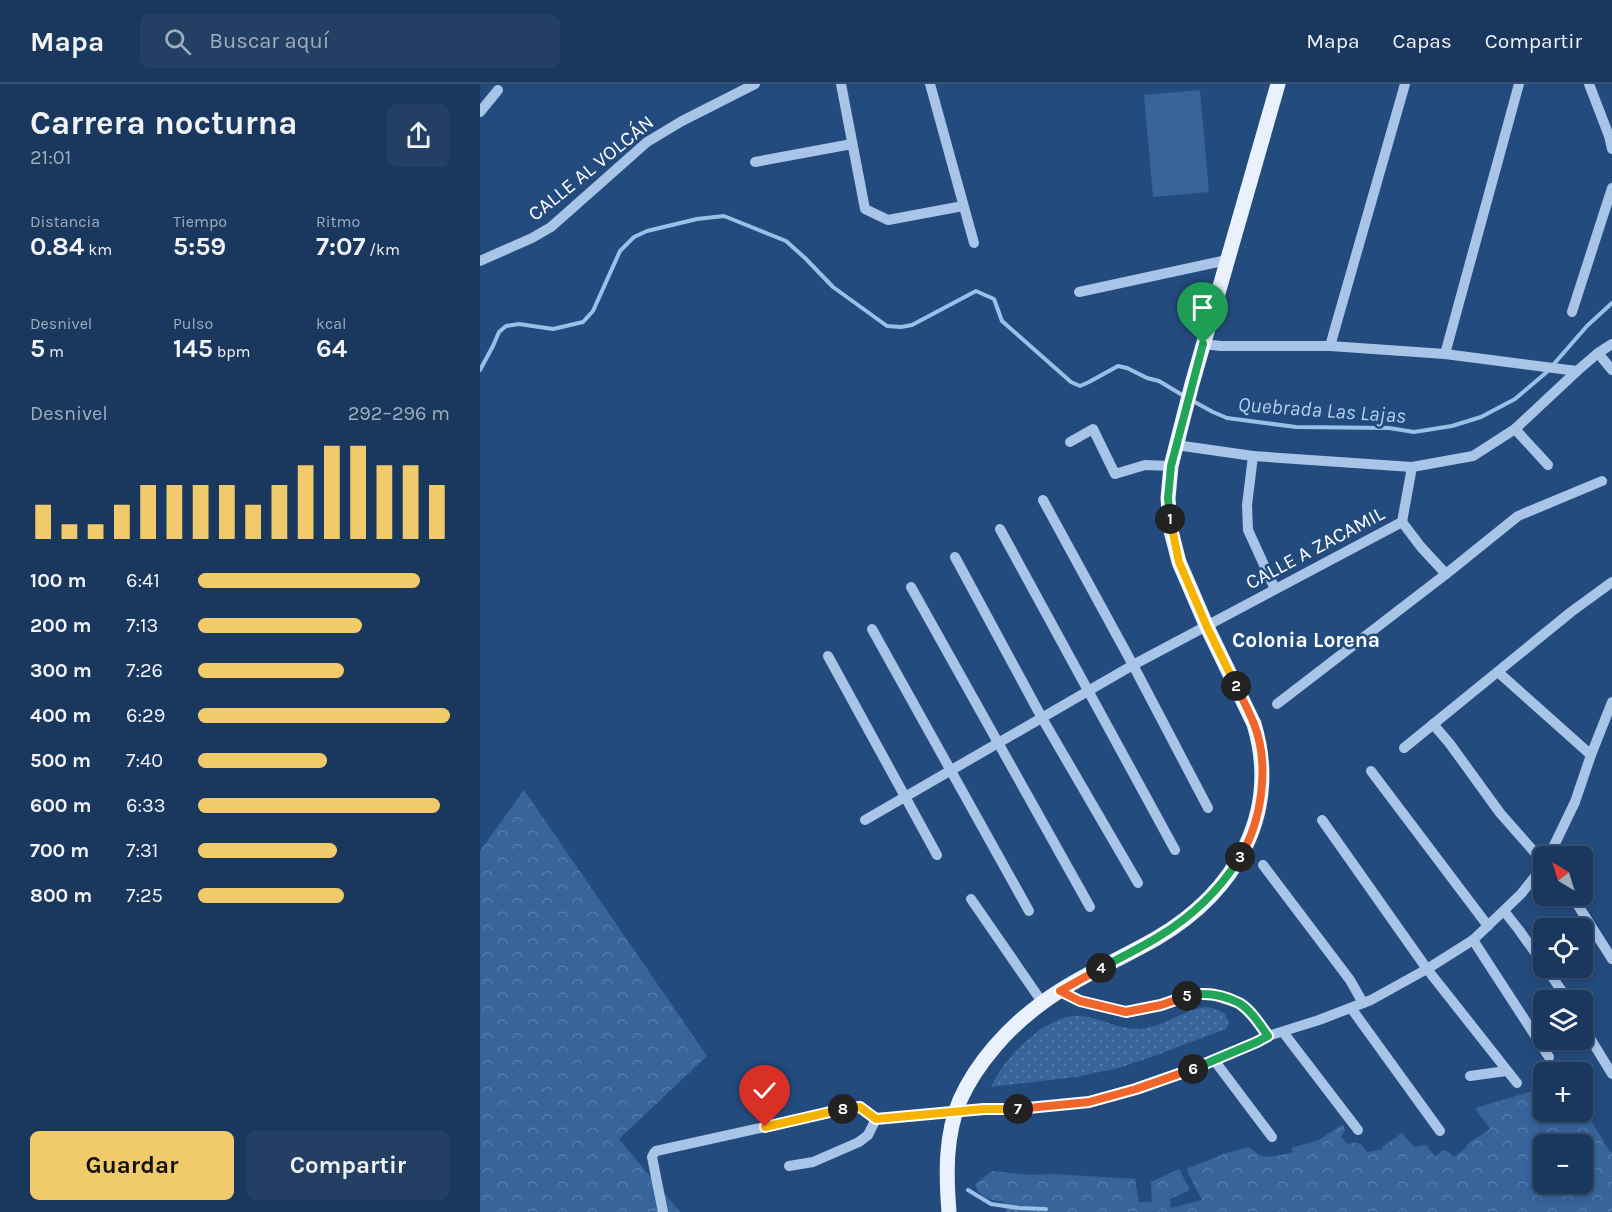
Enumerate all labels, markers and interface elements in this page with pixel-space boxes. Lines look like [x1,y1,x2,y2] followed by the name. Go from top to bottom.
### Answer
[140,14,560,68] search box
[30,25,104,58] text: Mapa
[161,25,194,58] icon: search
[209,28,329,54] text: Buscar aquí
[1306,29,1360,53] text: Mapa
[1393,29,1452,53] text: Capas
[1485,29,1582,53] text: Compartir
[30,104,297,142] text: Carrera nocturna
[387,104,450,167] button: share
[523,110,658,226] street label: CALLE AL VOLCÁN
[30,146,71,169] text: 21:01
[30,212,100,231] text: Distancia
[173,212,227,231] text: Tiempo
[316,212,360,231] text: Ritmo
[30,231,84,262] text: 0.84
[173,231,226,262] text: 5:59
[316,231,365,262] text: 7:07
[84,240,112,259] text: km
[365,240,400,259] text: /km
[1177,282,1228,344] pin
[1186,291,1219,324] icon: arrive
[30,314,92,333] text: Desnivel
[173,314,213,333] text: Pulso
[316,314,347,333] text: kcal
[30,333,45,364] text: 5
[173,333,213,364] text: 145
[316,333,347,364] text: 64
[45,342,64,361] text: m
[213,342,250,361] text: bpm
[1237,392,1407,428] water label: Quebrada Las Lajas
[30,402,108,425] text: Desnivel
[348,402,450,425] text: 292–296 m
[1242,501,1389,594] street label: CALLE A ZACAMIL
[1155,504,1185,534] pin: 1
[1167,509,1173,528] text: 1
[30,569,86,592] text: 100 m
[126,569,160,592] text: 6:41
[30,614,91,637] text: 200 m
[126,614,158,637] text: 7:13
[1232,628,1380,652] district label: Colonia Lorena
[30,659,92,682] text: 300 m
[126,659,163,682] text: 7:26
[1221,671,1251,701] pin: 2
[1231,676,1241,695] text: 2
[30,704,91,727] text: 400 m
[126,704,165,727] text: 6:29
[30,749,91,772] text: 500 m
[126,749,163,772] text: 7:40
[30,794,91,817] text: 600 m
[126,794,166,817] text: 6:33
[30,839,89,862] text: 700 m
[126,839,158,862] text: 7:31
[1225,842,1255,872] pin: 3
[1533,846,1593,906] north arrow
[1533,846,1593,1194] map controls
[1235,847,1245,866] text: 3
[30,884,92,907] text: 800 m
[126,884,163,907] text: 7:25
[1533,918,1593,978] button: locate
[1086,953,1116,983] pin: 4
[1096,958,1106,977] text: 4
[1172,981,1202,1011] pin: 5
[1182,986,1192,1005] text: 5
[1533,990,1593,1050] button: layers
[1178,1054,1208,1084] pin: 6
[1188,1059,1198,1078] text: 6
[1533,1062,1593,1122] button: +
[739,1065,790,1127] pin
[748,1074,781,1107] icon: check
[828,1094,858,1124] pin: 8
[1003,1094,1033,1124] pin: 7
[838,1099,848,1118] text: 8
[1014,1099,1022,1118] text: 7
[30,1131,234,1200] button: Guardar
[246,1131,450,1200] button: Compartir
[1533,1134,1593,1194] button: −

